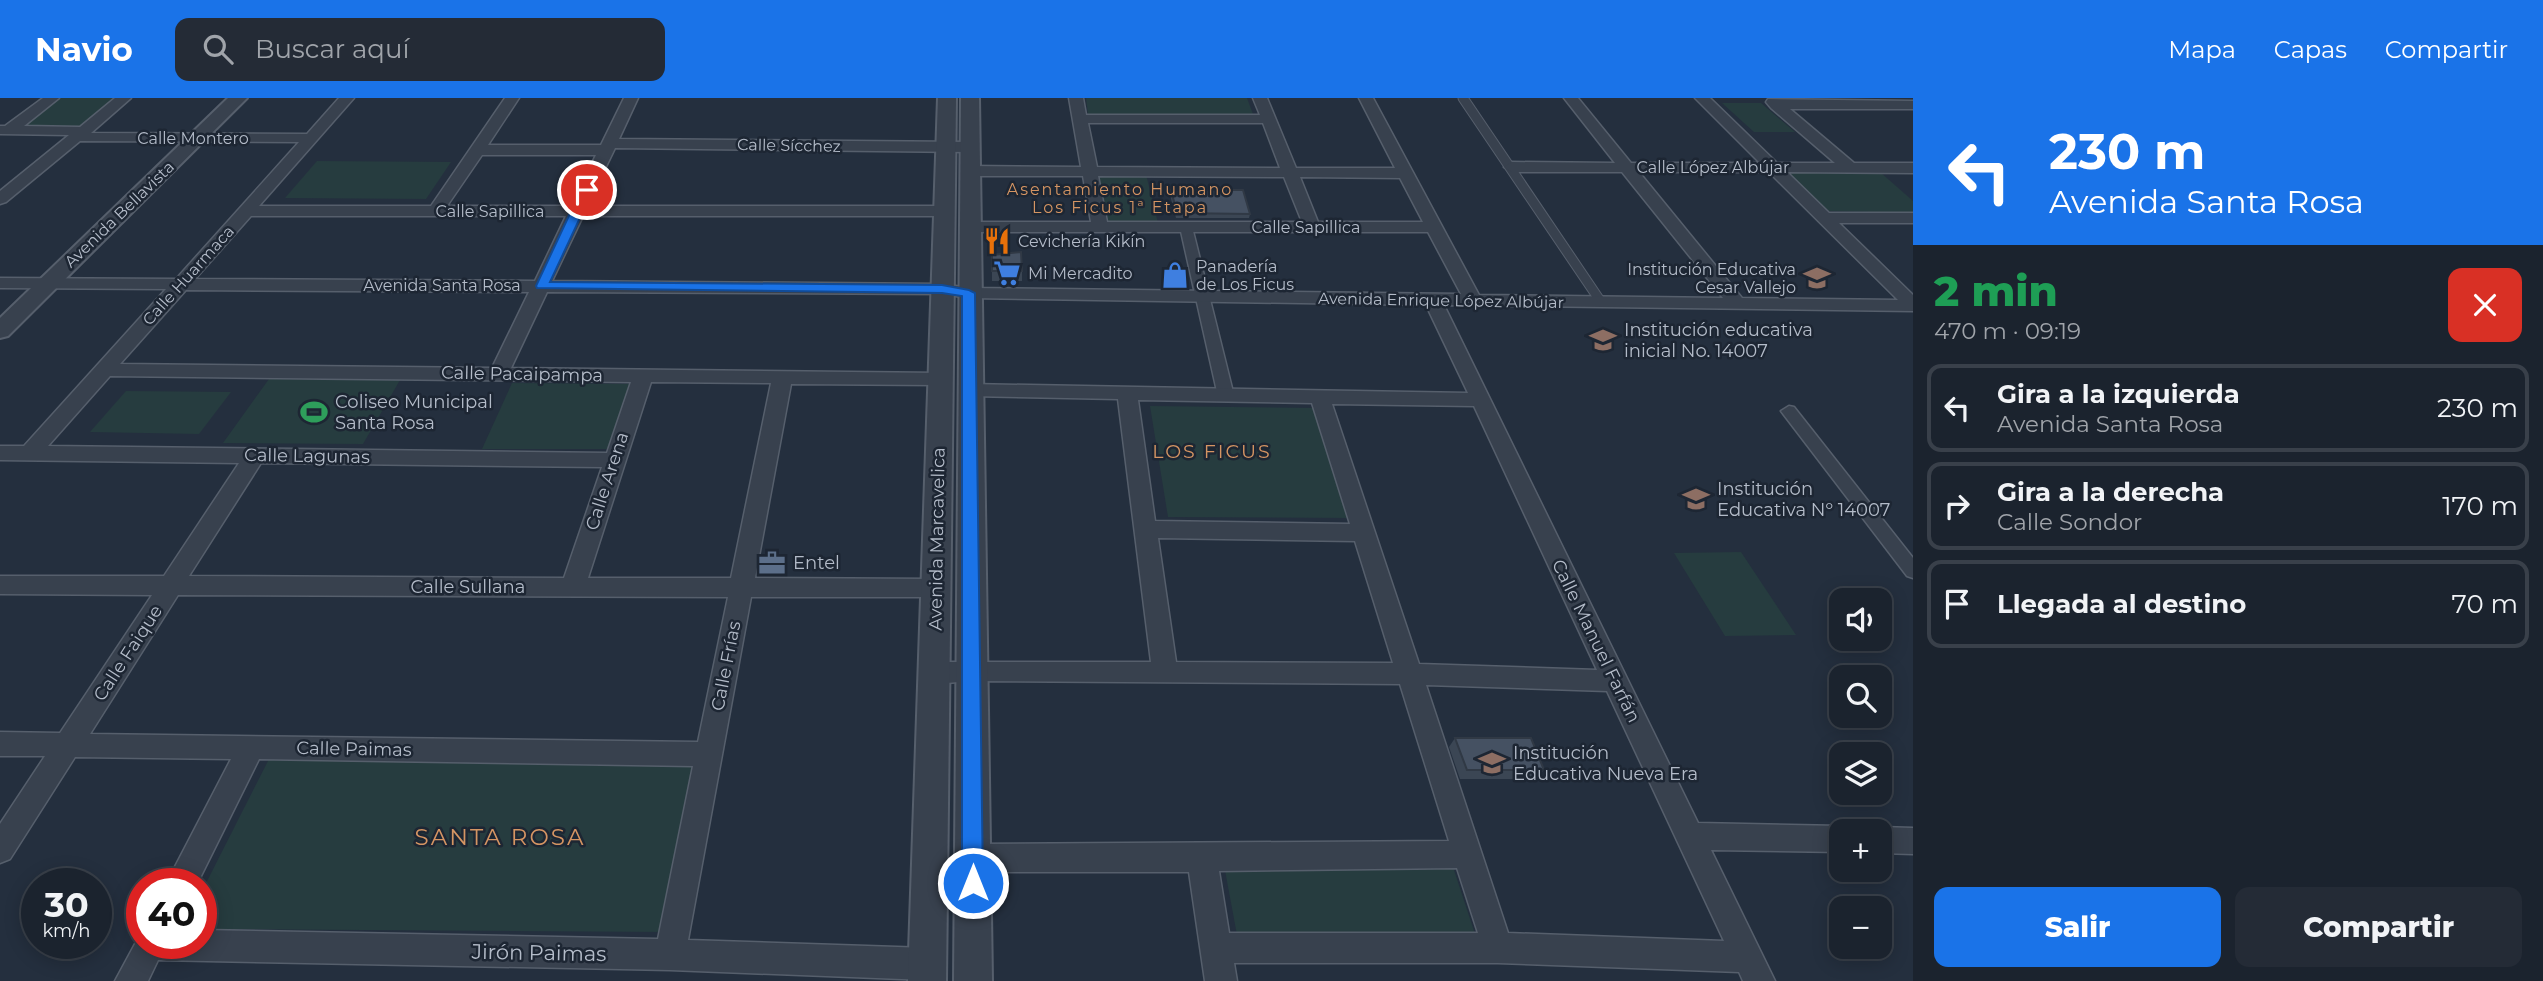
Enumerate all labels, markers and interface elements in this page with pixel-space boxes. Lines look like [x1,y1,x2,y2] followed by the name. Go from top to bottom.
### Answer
[175,18,665,81] search box
[35,29,133,69] text: Navio
[199,30,237,68] icon: search
[255,33,409,65] text: Buscar aquí
[2168,35,2236,64] text: Mapa
[2274,35,2347,64] text: Capas
[2385,35,2508,64] text: Compartir
[2049,122,2205,181] text: 230 m
[1934,126,2025,217] icon: left
[137,129,249,148] street label: Calle Montero
[737,135,841,156] street label: Calle Sícchez
[61,157,178,271] street label: Avenida Bellavista
[1637,158,1789,177] street label: Calle López Albújar
[557,160,617,220] pin
[568,171,606,209] icon: arrive
[1007,180,1233,217] district label: Asentamiento Humano Los Ficus 1ª Etapa
[2049,182,2364,221] text: Avenida Santa Rosa
[436,202,544,221] street label: Calle Sapillica
[1252,218,1360,237] street label: Calle Sapillica
[139,222,238,329] street label: Calle Huarmaca
[982,226,1012,256] restaurant icon: Cevichería Kikín
[1018,232,1145,251] place label: Cevichería Kikín
[1196,257,1294,294] place label: Panadería de Los Ficus
[992,258,1022,288] supermarket icon: Mi Mercadito
[1160,260,1190,290] shop icon: Panadería de Los Ficus
[1627,260,1796,297] place label: Institución Educativa Cesar Vallejo
[1802,263,1832,293] school or university icon: Institución Educativa Cesar Vallejo
[1028,264,1133,283] place label: Mi Mercadito
[1934,265,2058,317] text: 2 min
[2448,268,2522,342] button: close
[363,276,521,295] street label: Avenida Santa Rosa
[1318,289,1564,312] street label: Avenida Enrique López Albújar
[1934,317,2081,345] text: 470 m · 09:19
[1624,319,1813,362] place label: Institución educativa inicial No. 14007
[1588,325,1618,355] school or university icon: Institución educativa inicial No. 14007
[441,362,603,386] street label: Calle Pacaipampa
[1997,378,2240,410] text: Gira a la izquierda
[1938,389,1976,427] icon: left
[335,391,493,434] place label: Coliseo Municipal Santa Rosa
[2437,392,2518,424] text: 230 m
[299,397,329,427] sports icon: Coliseo Municipal Santa Rosa
[1997,410,2223,438] text: Avenida Santa Rosa
[581,429,633,533] street label: Calle Arena
[1152,440,1272,463] district label: LOS FICUS
[244,444,370,468] street label: Calle Lagunas
[924,447,950,631] street label: Avenida Marcavelica
[1997,476,2224,508] text: Gira a la derecha
[1717,478,1890,521] place label: Institución Educativa Nº 14007
[1681,484,1711,514] school or university icon: Institución Educativa Nº 14007
[1938,487,1976,525] icon: right
[2442,490,2518,522] text: 170 m
[1997,508,2142,536] text: Calle Sondor
[757,548,787,578] office icon: Entel
[793,552,840,574] place label: Entel
[1547,556,1645,726] street label: Calle Manuel Farfán
[411,576,525,598] street label: Calle Sullana
[1938,585,1976,623] icon: arrive
[1829,588,1892,959] map controls
[1829,588,1892,651] button: sound
[1997,588,2246,620] text: Llegada al destino
[2452,588,2518,620] text: 70 m
[89,601,167,705] street label: Calle Faique
[707,619,746,713] street label: Calle Frías
[1829,665,1892,728] button: search
[296,737,412,761] street label: Calle Paimas
[1513,742,1698,785] place label: Institución Educativa Nueva Era
[1829,742,1892,805] button: layers
[1477,748,1507,778] school or university icon: Institución Educativa Nueva Era
[1829,819,1892,882] button: +
[415,823,585,851] district label: SANTA ROSA
[936,846,1010,920] position arrow
[126,868,217,959] speed limit sign: 40
[44,883,89,926] text: 30
[1934,887,2221,967] button: Salir
[2235,887,2522,967] button: Compartir
[1829,896,1892,959] button: −
[42,920,91,942] text: km/h
[470,939,607,966] street label: Jirón Paimas

